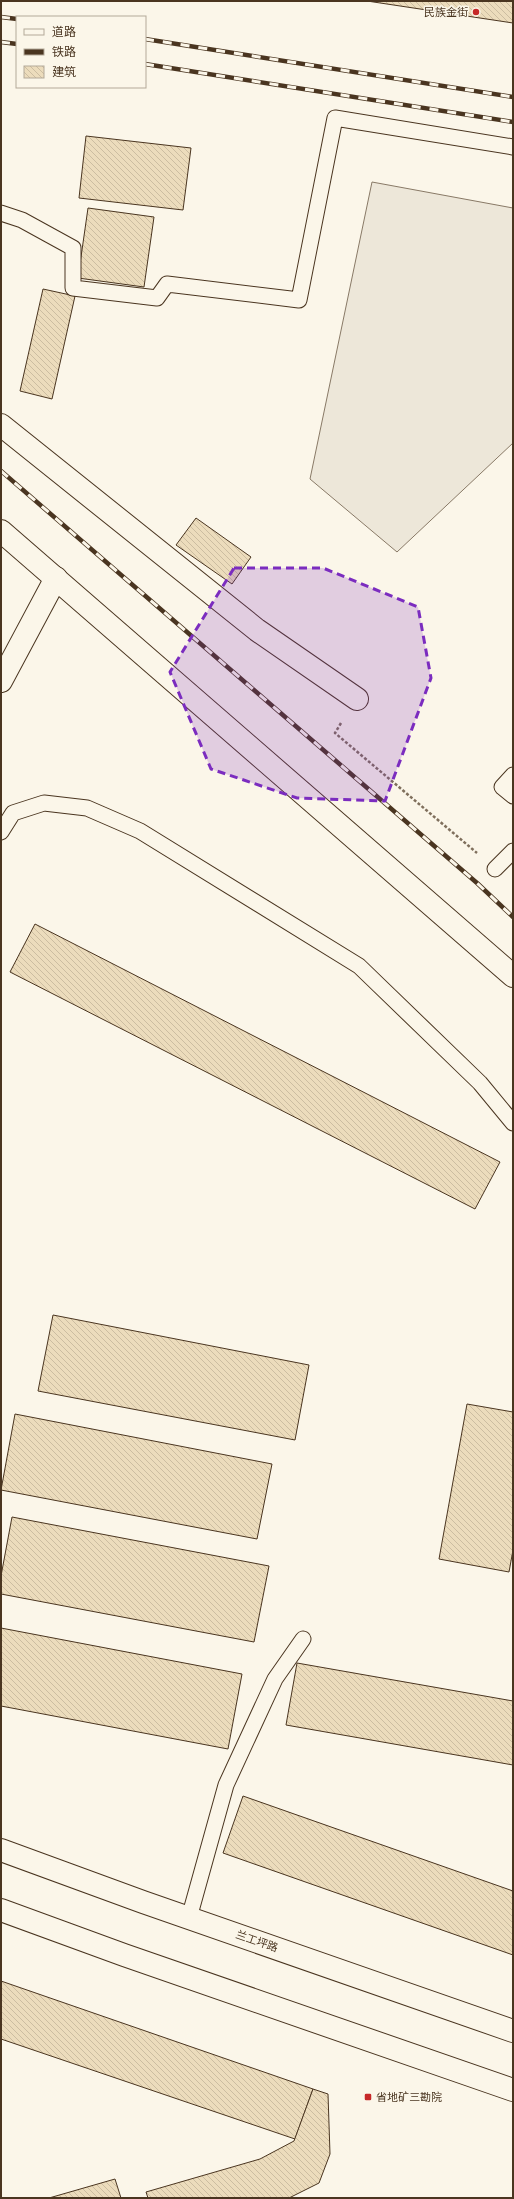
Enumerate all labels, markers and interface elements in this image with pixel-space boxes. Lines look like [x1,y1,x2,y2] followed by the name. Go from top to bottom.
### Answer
[424,5,468,19] place label: 民族金街
[471,7,481,17] marker: 民族金街
[16,16,146,88] legend
[52,24,76,39] text: 道路
[52,44,76,59] text: 铁路
[52,64,76,79] text: 建筑
[234,1927,280,1955] street label: 兰工坪路
[376,2090,442,2104] place label: 省地矿三勘院
[363,2092,373,2102] marker: 省地矿三勘院

